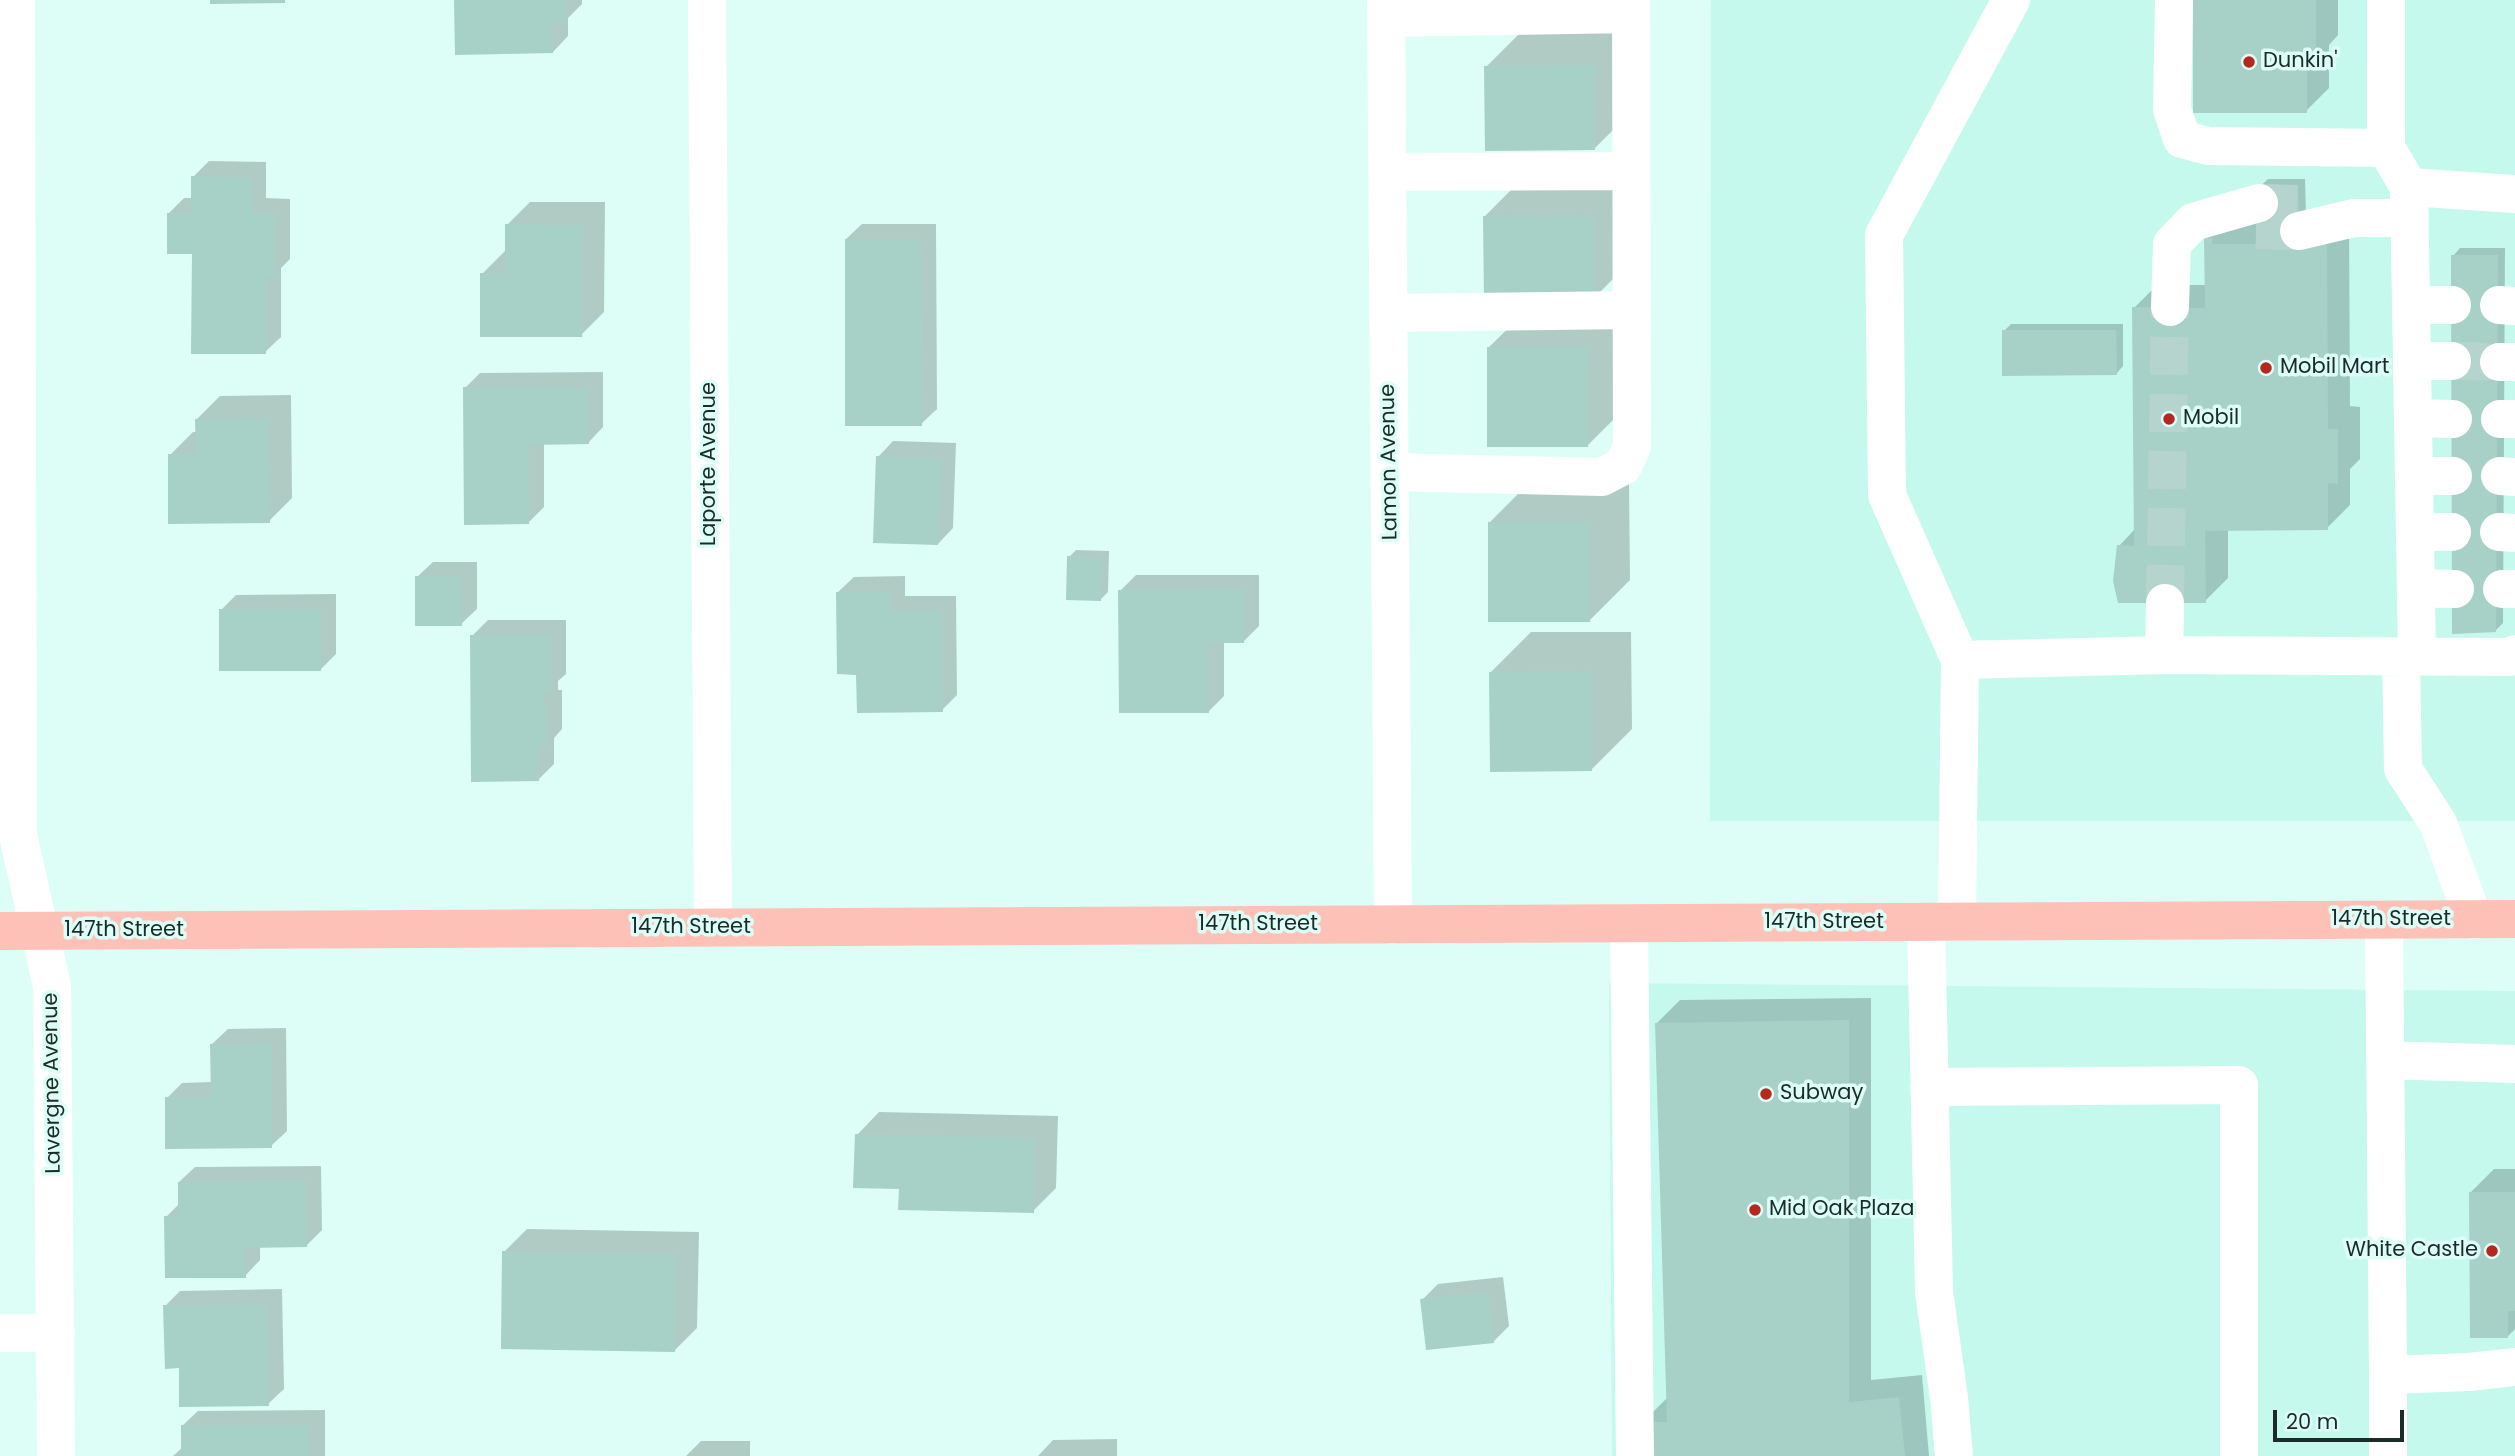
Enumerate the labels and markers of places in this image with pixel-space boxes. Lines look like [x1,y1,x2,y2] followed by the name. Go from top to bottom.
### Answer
[2263,49,2337,75] place label: Dunkin'
[2241,54,2257,70] marker: Dunkin'
[2280,355,2389,381] place label: Mobil Mart
[2258,360,2274,376] marker: Mobil Mart
[2183,406,2239,432] place label: Mobil
[2161,411,2177,427] marker: Mobil
[1780,1081,1863,1107] place label: Subway
[1758,1086,1774,1102] marker: Subway
[1769,1197,1914,1223] place label: Mid Oak Plaza
[1747,1202,1763,1218] marker: Mid Oak Plaza
[2345,1238,2478,1264] place label: White Castle
[2484,1243,2500,1259] marker: White Castle

